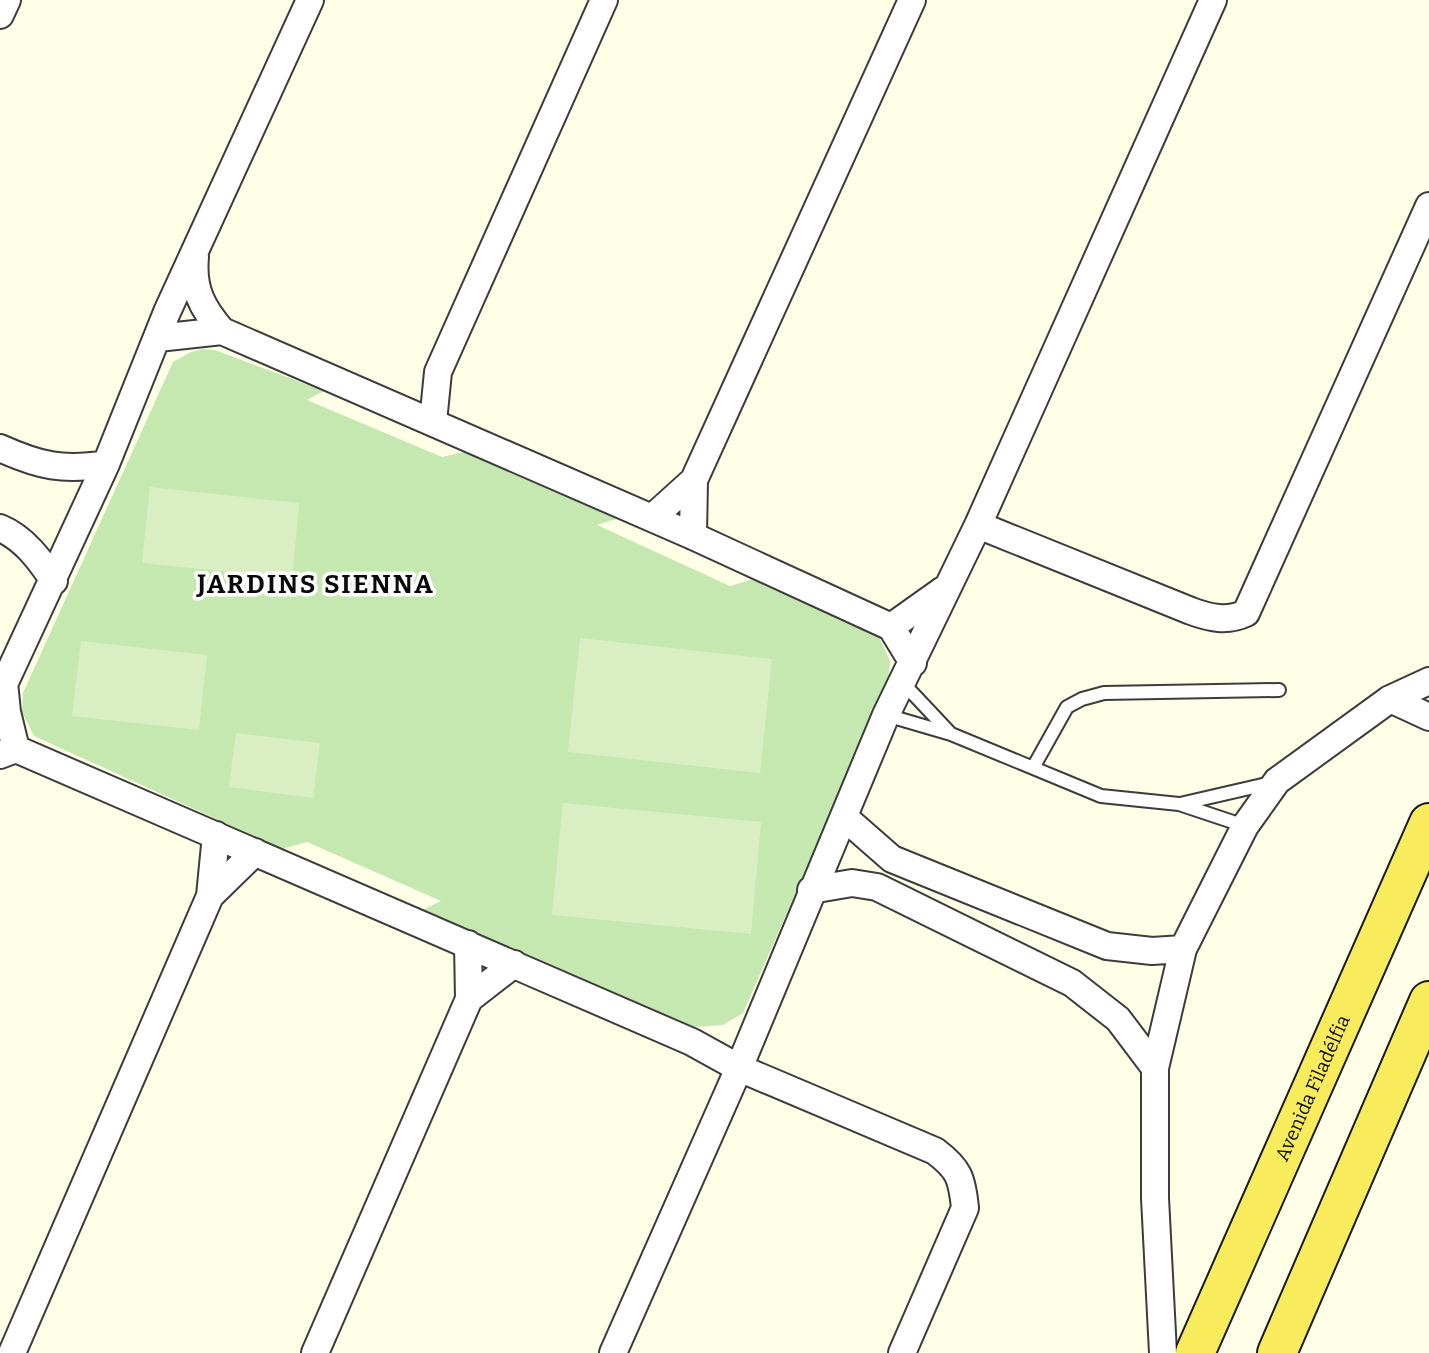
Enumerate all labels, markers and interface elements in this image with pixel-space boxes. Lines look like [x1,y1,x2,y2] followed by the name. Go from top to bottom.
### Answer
[195,569,435,600] district label: JARDINS SIENNA
[1270,1011,1355,1164] street label: Avenida Filadélfia

